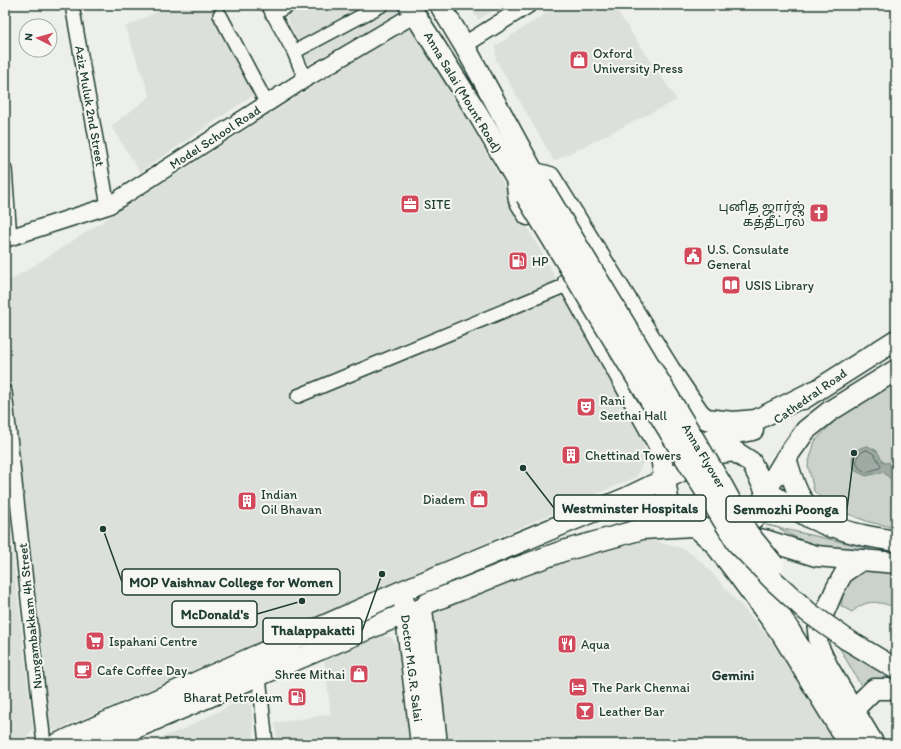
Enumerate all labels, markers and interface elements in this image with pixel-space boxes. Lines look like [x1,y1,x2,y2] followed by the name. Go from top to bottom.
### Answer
[18,18,58,58] north arrow
[421,29,505,155] street label: Anna Salai (Mount Road)
[22,33,35,41] text: N
[72,44,108,168] street label: Aziz Muluk 2nd Street
[593,46,683,76] place label: Oxford University Press
[568,49,590,71] shop icon: Oxford University Press
[167,102,263,172] street label: Model School Road
[399,193,421,215] office icon: SITE
[424,197,451,212] place label: SITE
[719,199,805,230] place label: புனித ஜார்ஜ் கத்தீட்ரல்
[808,202,830,224] church icon: புனித ஜார்ஜ் கத்தீட்ரல்
[707,242,789,272] place label: U.S. Consulate General
[682,245,704,267] public building icon: U.S. Consulate General
[507,250,529,272] fuel station icon: HP
[532,254,549,269] place label: HP
[720,274,742,296] library icon: USIS Library
[745,278,814,293] place label: USIS Library
[770,365,850,427] street label: Cathedral Road
[600,393,667,423] place label: Rani Seethai Hall
[575,396,597,418] theatre icon: Rani Seethai Hall
[679,421,730,492] street label: Anna Flyover
[560,444,582,466] building icon: Chettinad Towers
[585,448,681,463] place label: Chettinad Towers
[261,487,323,517] place label: Indian Oil Bhavan
[468,488,490,510] shop icon: Diadem
[236,490,258,512] building icon: Indian Oil Bhavan
[423,492,466,507] place label: Diadem
[554,495,706,521] callout: Westminster Hospitals
[726,496,847,522] callout: Senmozhi Poonga
[562,500,698,517] text: Westminster Hospitals
[733,501,839,518] text: Senmozhi Poonga
[15,542,45,690] street label: Nungambakkam 4h Street
[122,569,340,595] callout: MOP Vaishnav College for Women
[129,574,333,591] text: MOP Vaishnav College for Women
[172,601,257,627] callout: McDonald's
[181,606,249,623] text: McDonald's
[398,613,426,723] street label: Doctor M.G.R. Salai
[263,618,362,644] callout: Thalappakatti
[270,622,355,639] text: Thalappakatti
[84,630,106,652] supermarket icon: Ispahani Centre
[556,633,578,655] restaurant icon: Aqua
[109,634,197,649] place label: Ispahani Centre
[581,637,610,652] place label: Aqua
[72,659,94,681] cafe icon: Cafe Coffee Day
[97,663,187,678] place label: Cafe Coffee Day
[348,663,370,685] shop icon: Shree Mithai
[275,667,345,682] place label: Shree Mithai
[712,667,754,684] district label: Gemini
[567,676,589,698] hotel icon: The Park Chennai
[592,680,690,695] place label: The Park Chennai
[286,686,308,708] fuel station icon: Bharat Petroleum
[184,690,283,705] place label: Bharat Petroleum
[574,700,596,722] bar icon: Leather Bar
[599,704,665,719] place label: Leather Bar

